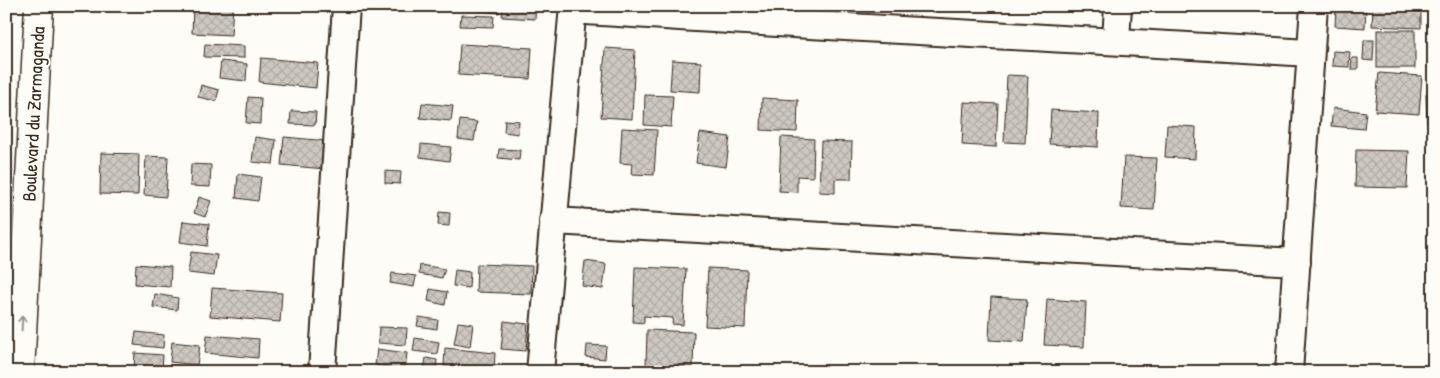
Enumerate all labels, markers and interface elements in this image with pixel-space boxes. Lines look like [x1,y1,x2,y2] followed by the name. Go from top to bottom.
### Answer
[15,25,51,202] street label: Boulevard du Zarmaganda
[18,315,27,331] one-way arrow

